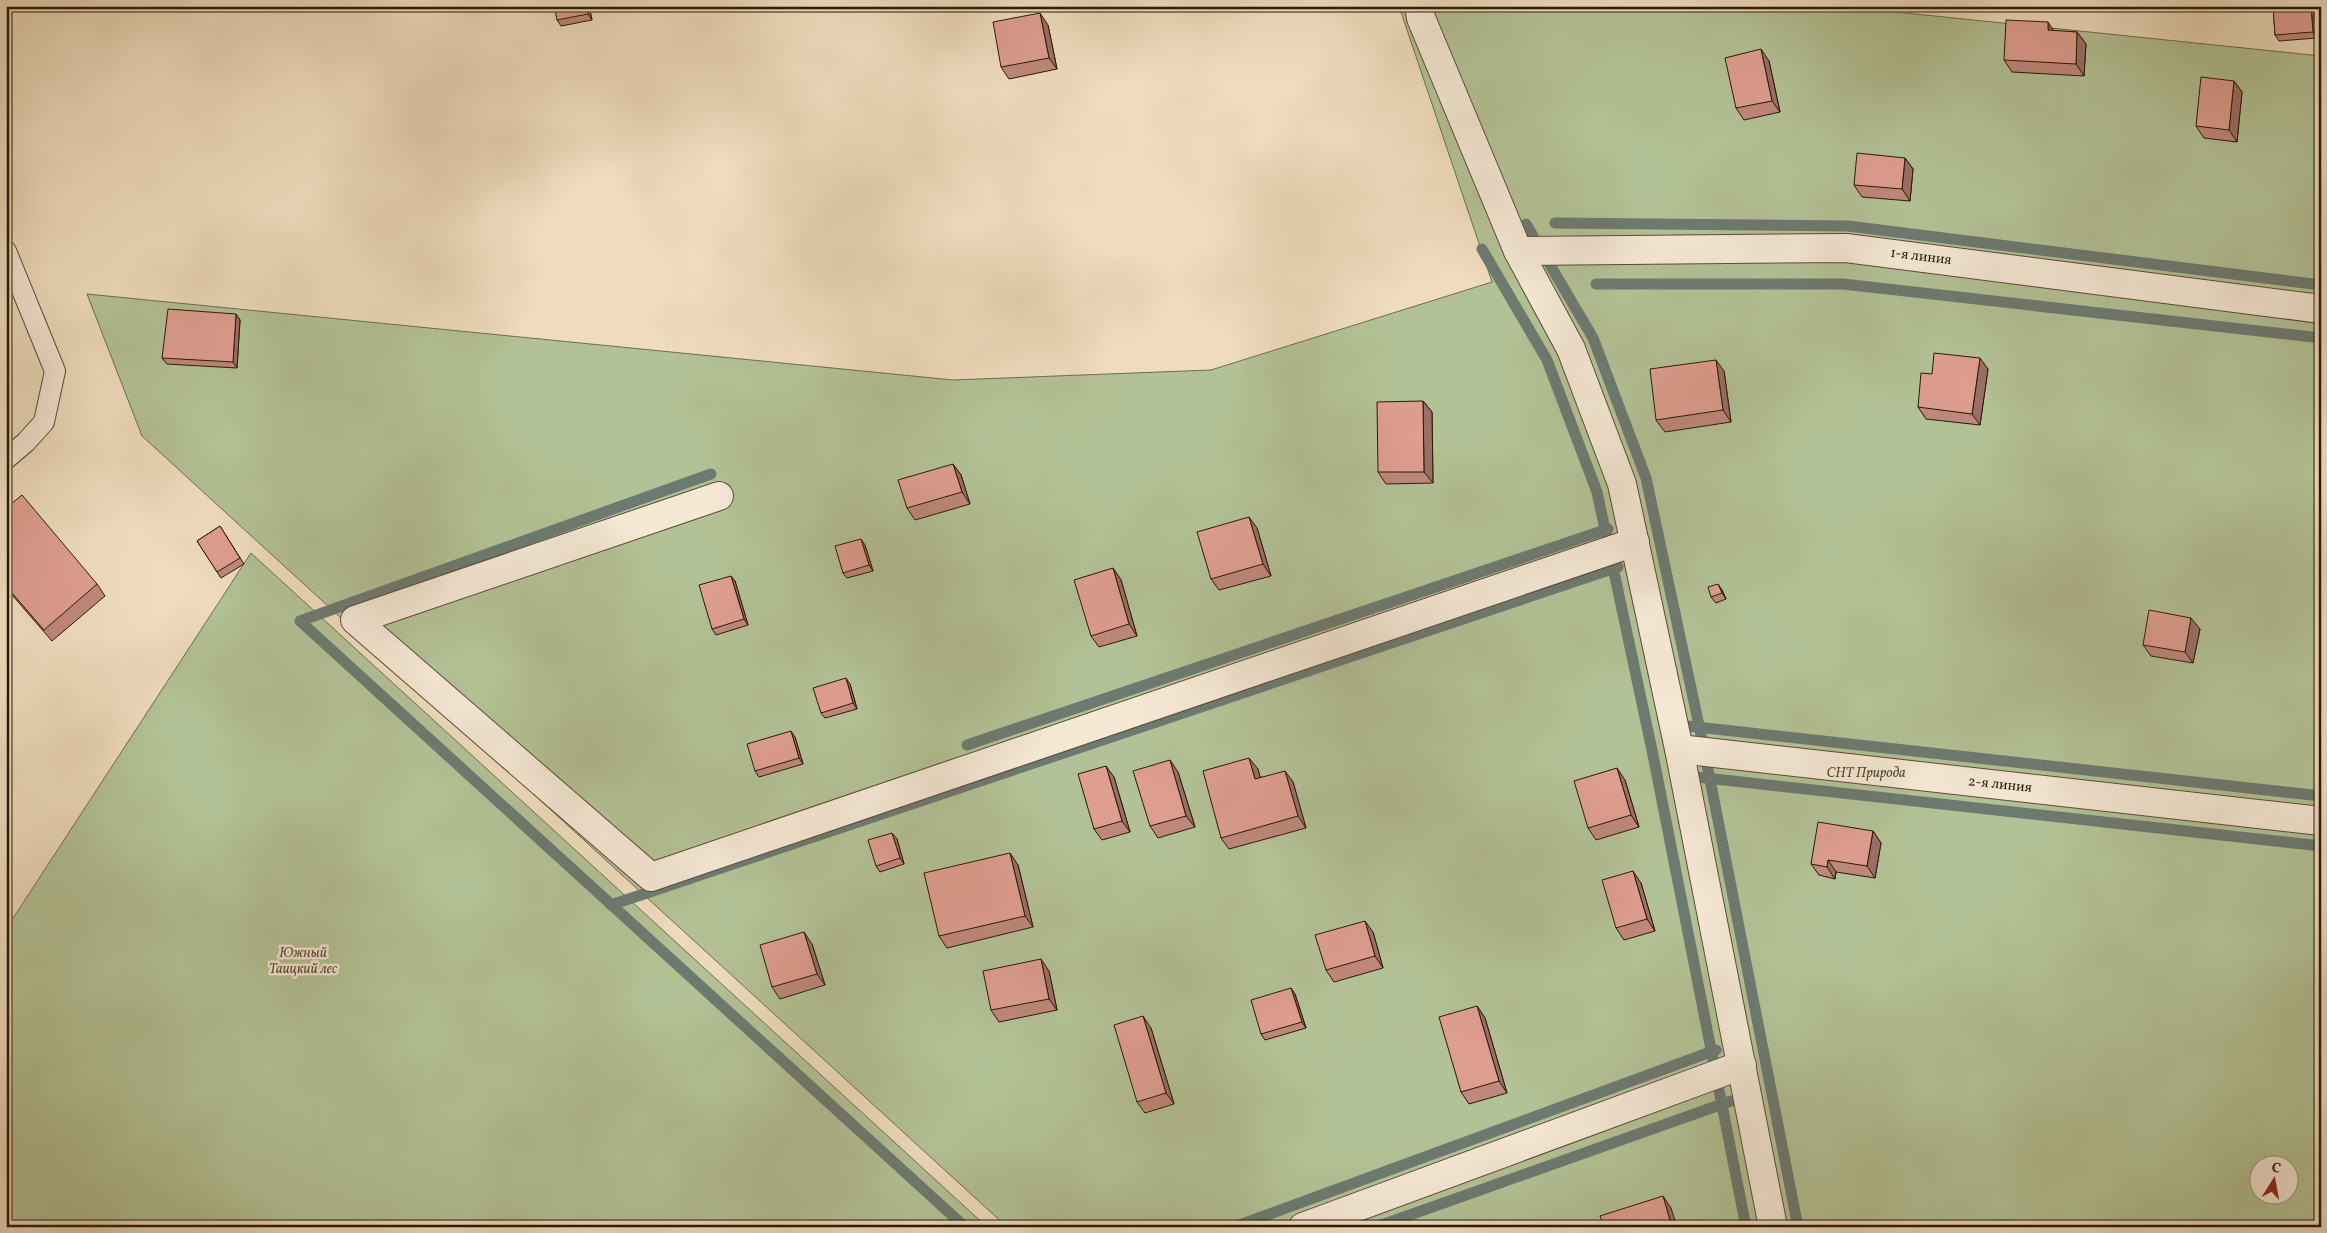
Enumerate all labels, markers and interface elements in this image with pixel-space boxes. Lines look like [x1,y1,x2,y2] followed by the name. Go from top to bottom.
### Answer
[1889,244,1953,270] street label: 1-я линия
[1826,764,1906,783] park label: СНТ Природа
[1967,772,2033,798] street label: 2-я линия
[269,944,337,979] park label: Южный Таицкий лес
[2250,1156,2300,1206] north arrow
[2270,1159,2282,1179] text: С

